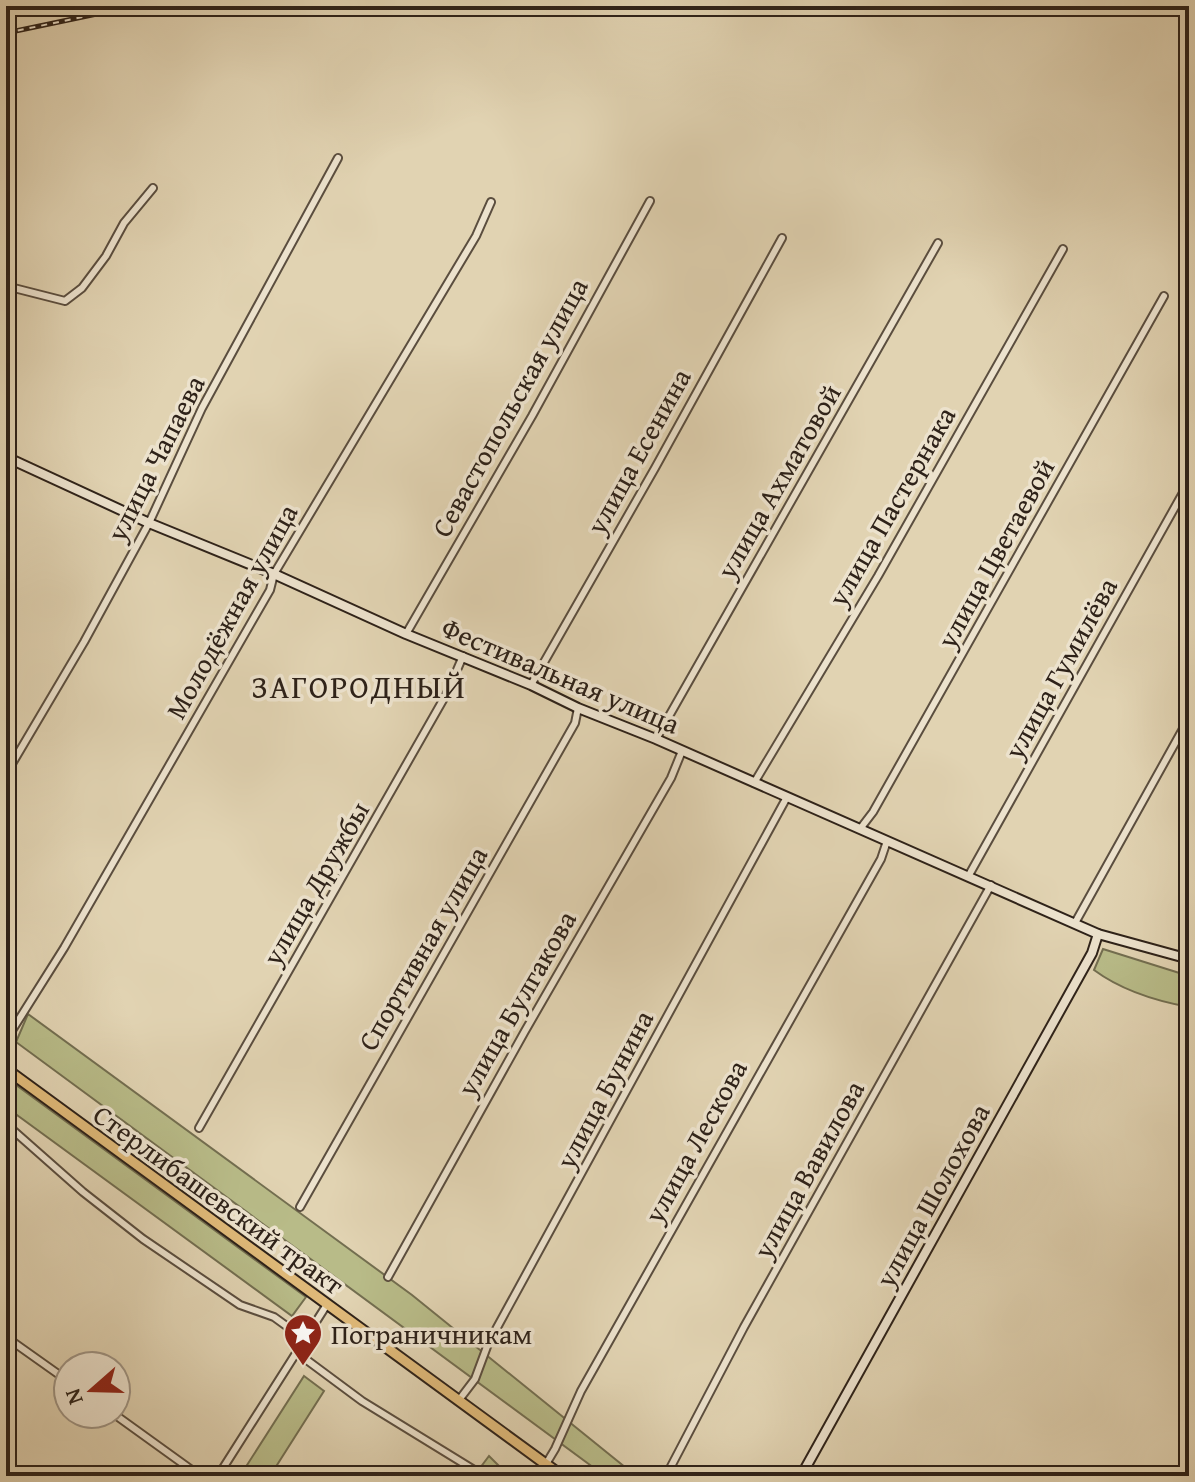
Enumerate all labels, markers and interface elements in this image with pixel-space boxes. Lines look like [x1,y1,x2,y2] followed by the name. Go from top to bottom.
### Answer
[421,269,598,544] street label: Севастопольская улица
[575,360,701,542] street label: улица Есенина
[95,367,215,549] street label: улица Чапаева
[705,376,850,587] street label: улица Ахматовой
[817,398,965,614] street label: улица Пастернака
[925,451,1064,656] street label: улица Цветаевой
[155,495,308,726] street label: Молодёжная улица
[993,569,1127,767] street label: улица Гумилёва
[436,606,687,744] street label: Фестивальная улица
[251,663,467,710] district label: ЗАГОРОДНЫЙ
[251,793,379,974] street label: улица Дружбы
[347,838,498,1058] street label: Спортивная улица
[446,902,586,1104] street label: улица Булгакова
[545,1002,663,1176] street label: улица Бунина
[633,1051,757,1231] street label: улица Лескова
[742,1072,874,1266] street label: улица Вавилова
[85,1094,353,1304] street label: Стерлибашевский тракт
[864,1095,1000,1295] street label: улица Шолохова
[282,1312,324,1367] place icon: Пограничникам
[331,1313,532,1354] place label: Пограничникам
[52,1350,132,1430] north arrow
[56,1384,91,1409] text: N

